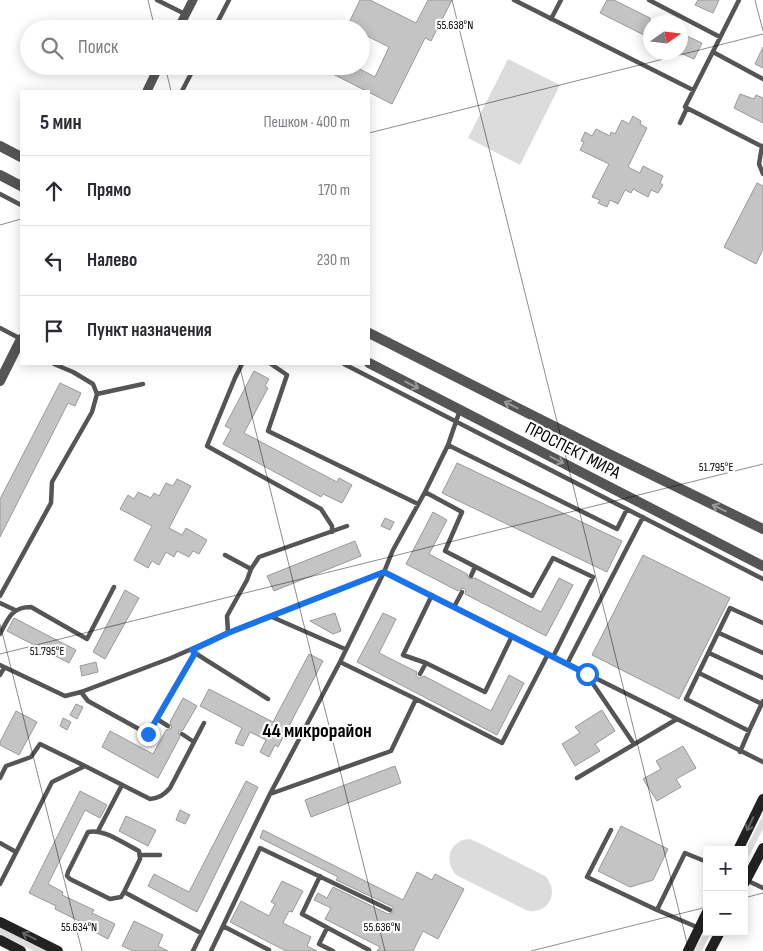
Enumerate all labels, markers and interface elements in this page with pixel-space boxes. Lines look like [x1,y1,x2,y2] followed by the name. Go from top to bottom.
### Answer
[643,15,688,60] north arrow
[437,18,473,33] text: 55.638°N
[20,20,370,75] search box
[38,34,66,62] icon: search
[78,36,118,59] text: Поиск
[40,110,82,135] text: 5 мин
[263,113,350,132] text: Пешком · 400 m
[40,177,68,205] icon: ahead
[87,179,131,202] text: Прямо
[318,181,350,200] text: 170 m
[40,247,68,275] icon: left
[87,249,137,272] text: Налево
[317,251,350,270] text: 230 m
[40,317,68,345] icon: arrive
[87,319,212,342] text: Пункт назначения
[404,381,419,390] one-way arrow
[504,400,519,409] one-way arrow
[522,418,624,483] street label: ПРОСПЕКТ МИРА
[549,455,564,465] one-way arrow
[699,460,733,475] text: 51.795°E
[712,503,727,512] one-way arrow
[30,644,64,659] text: 51.795°E
[576,663,599,686] route start
[262,719,372,743] district label: 44 микрорайон
[137,723,160,746] route end
[745,816,754,831] one-way arrow
[703,846,748,936] map controls
[703,846,748,891] button: +
[703,891,748,936] button: −
[61,920,97,935] text: 55.634°N
[364,920,400,935] text: 55.636°N
[22,931,37,940] one-way arrow

